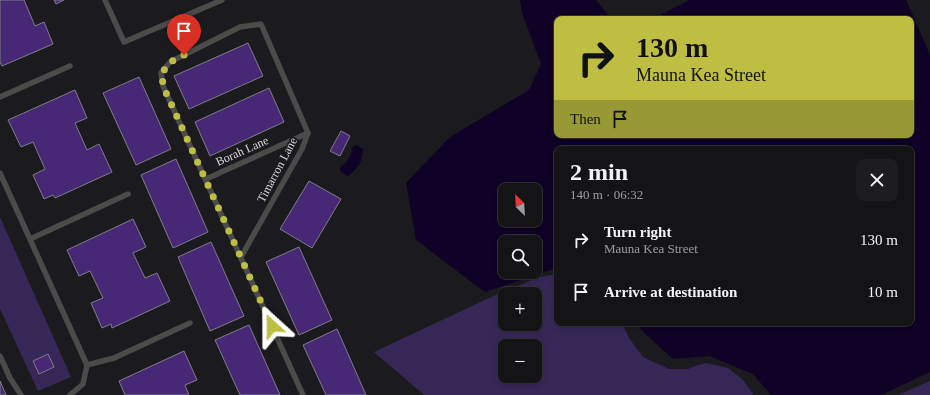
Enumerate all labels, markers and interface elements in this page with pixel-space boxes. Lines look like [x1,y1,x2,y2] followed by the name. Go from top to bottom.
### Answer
[167,14,201,55] pin
[173,20,195,42] icon: arrive
[570,32,622,84] icon: right
[636,32,708,63] text: 130 m
[636,65,766,85] text: Mauna Kea Street
[609,108,631,130] icon: arrive
[570,111,601,127] text: Then
[213,133,271,169] street label: Borah Lane
[254,135,300,205] street label: Timarron Lane
[570,159,628,185] text: 2 min
[856,159,898,201] button: close
[498,183,542,227] north arrow
[498,183,542,383] map controls
[570,187,643,202] text: 140 m · 06:32
[604,224,671,240] text: Turn right
[570,229,592,251] icon: right
[860,232,898,248] text: 130 m
[498,235,542,279] button: search
[604,241,698,256] text: Mauna Kea Street
[570,281,592,303] icon: arrive
[604,284,737,300] text: Arrive at destination
[868,284,898,300] text: 10 m
[498,287,542,331] button: +
[251,305,293,347] position arrow
[498,339,542,383] button: −

